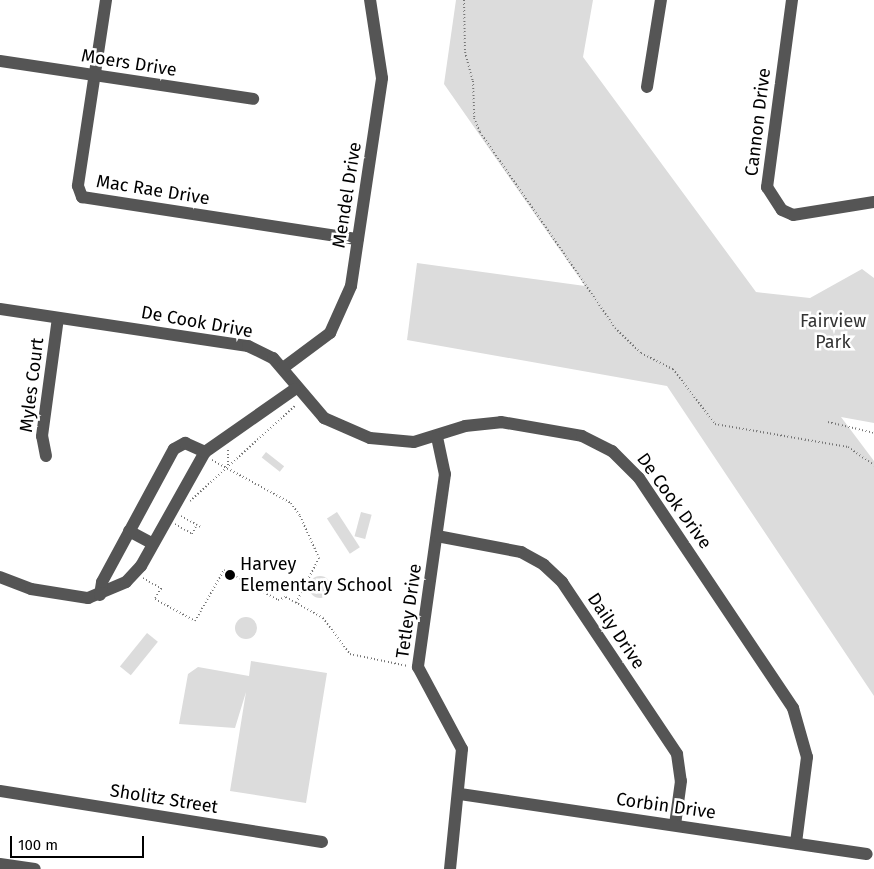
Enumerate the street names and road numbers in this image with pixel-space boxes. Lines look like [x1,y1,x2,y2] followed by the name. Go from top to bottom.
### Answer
[80,45,178,81] street label: Moers Drive
[741,67,775,177] street label: Cannon Drive
[328,140,366,250] street label: Mendel Drive
[95,170,211,210] street label: Mac Rae Drive
[139,302,255,342] street label: De Cook Drive
[15,336,49,434] street label: Myles Court
[632,449,716,553] street label: De Cook Drive
[392,562,426,660] street label: Tetley Drive
[583,589,649,673] street label: Daily Drive
[108,780,220,818] street label: Sholitz Street
[615,788,717,824] street label: Corbin Drive

